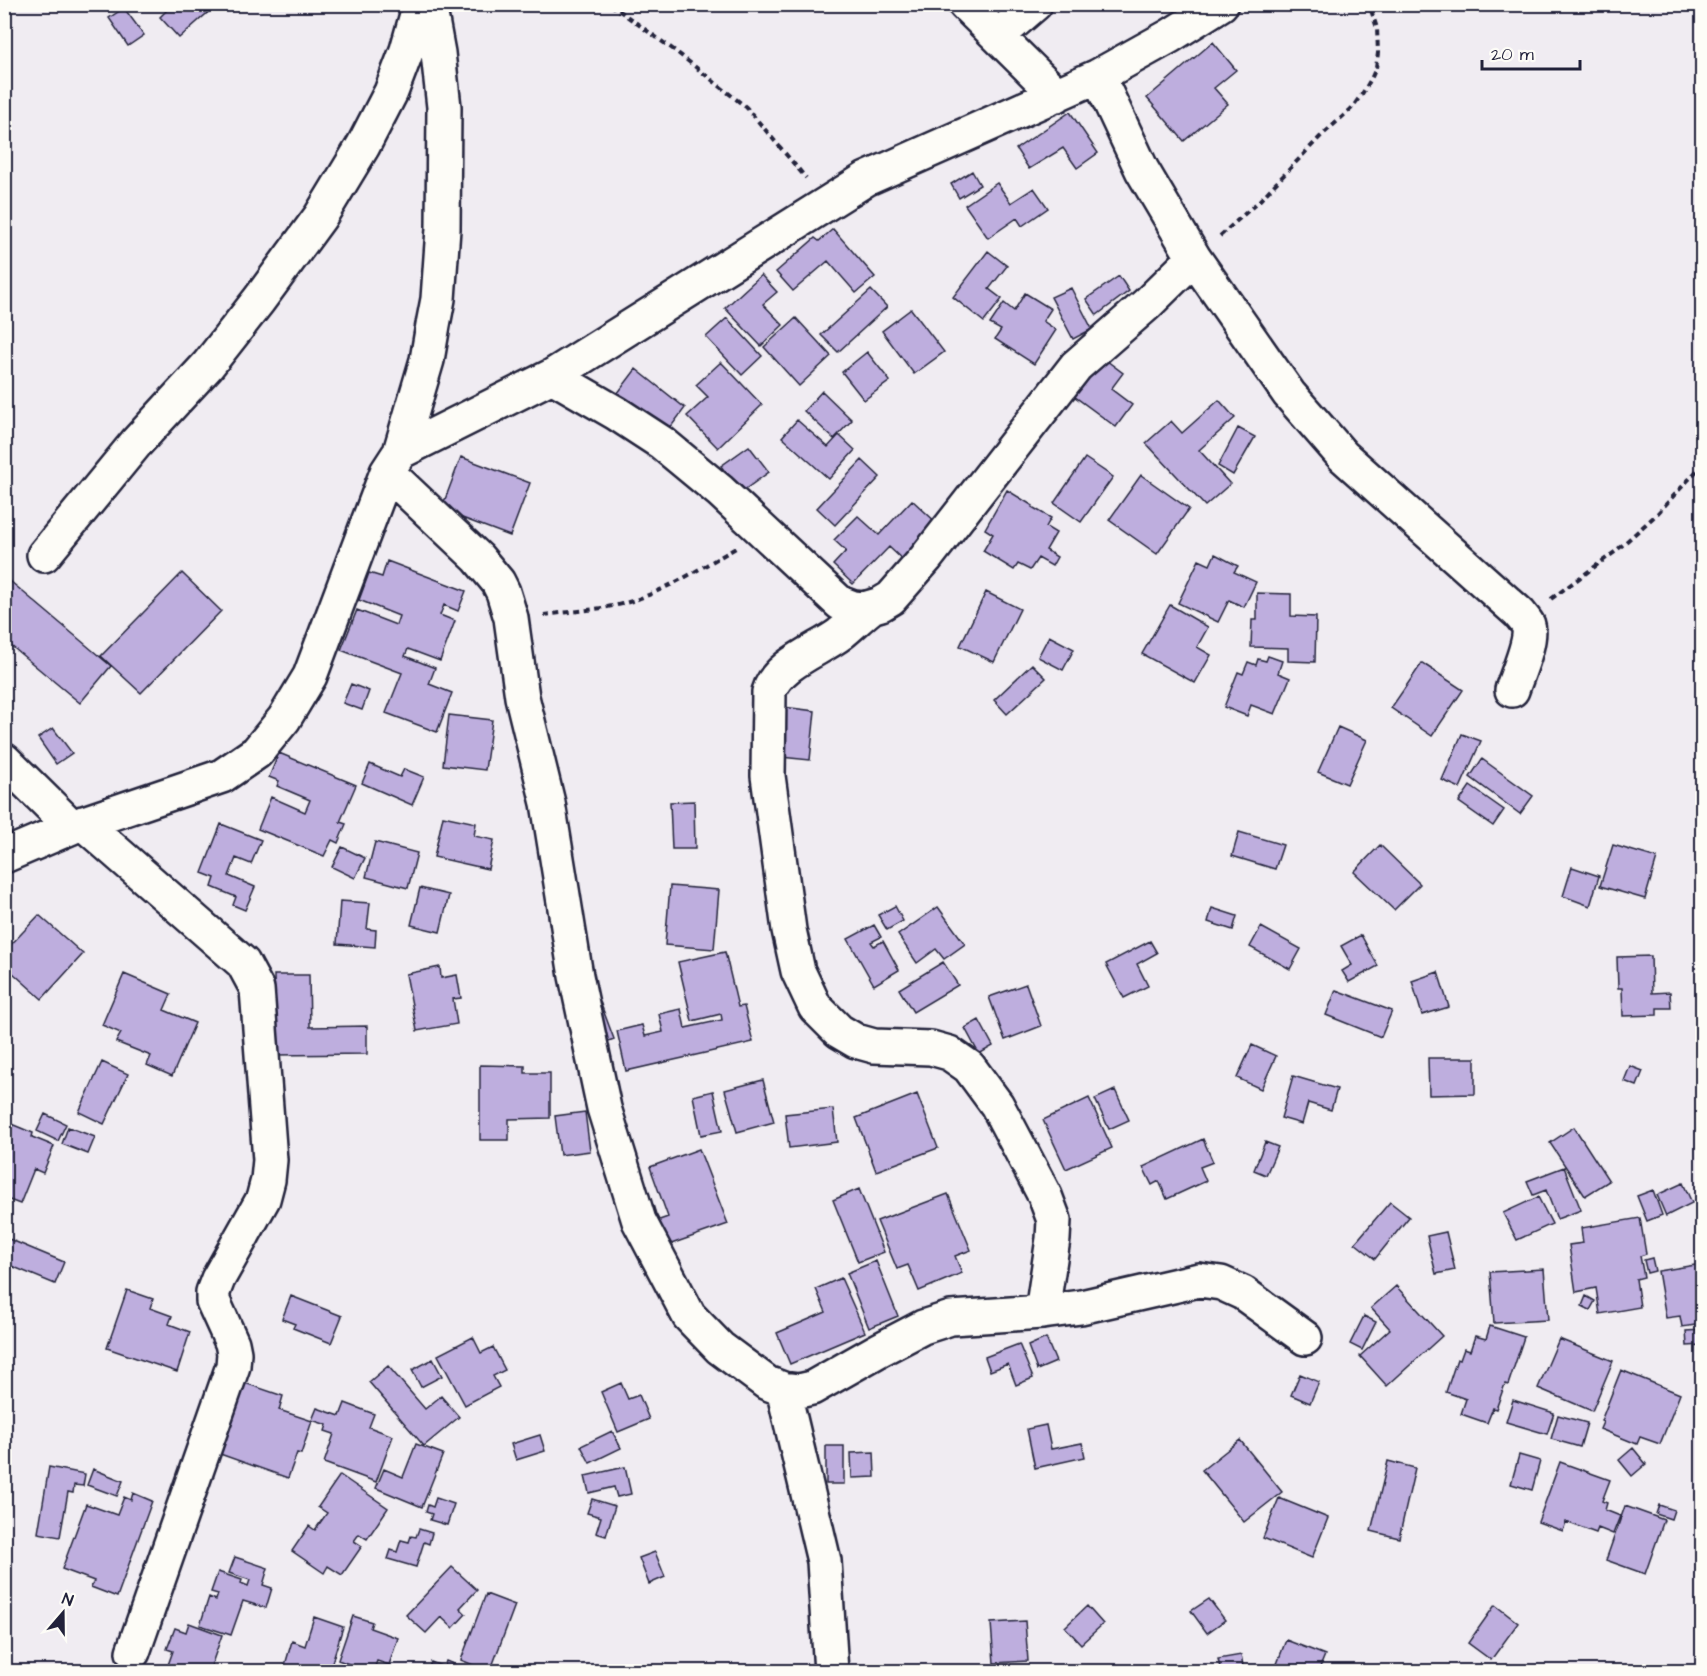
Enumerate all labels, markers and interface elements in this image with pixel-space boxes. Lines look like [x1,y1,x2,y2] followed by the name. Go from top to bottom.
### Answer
[1482,33,1580,71] scale bar
[1491,42,1534,67] text: 20 m
[33,1583,93,1643] north arrow
[59,1588,76,1612] text: N

